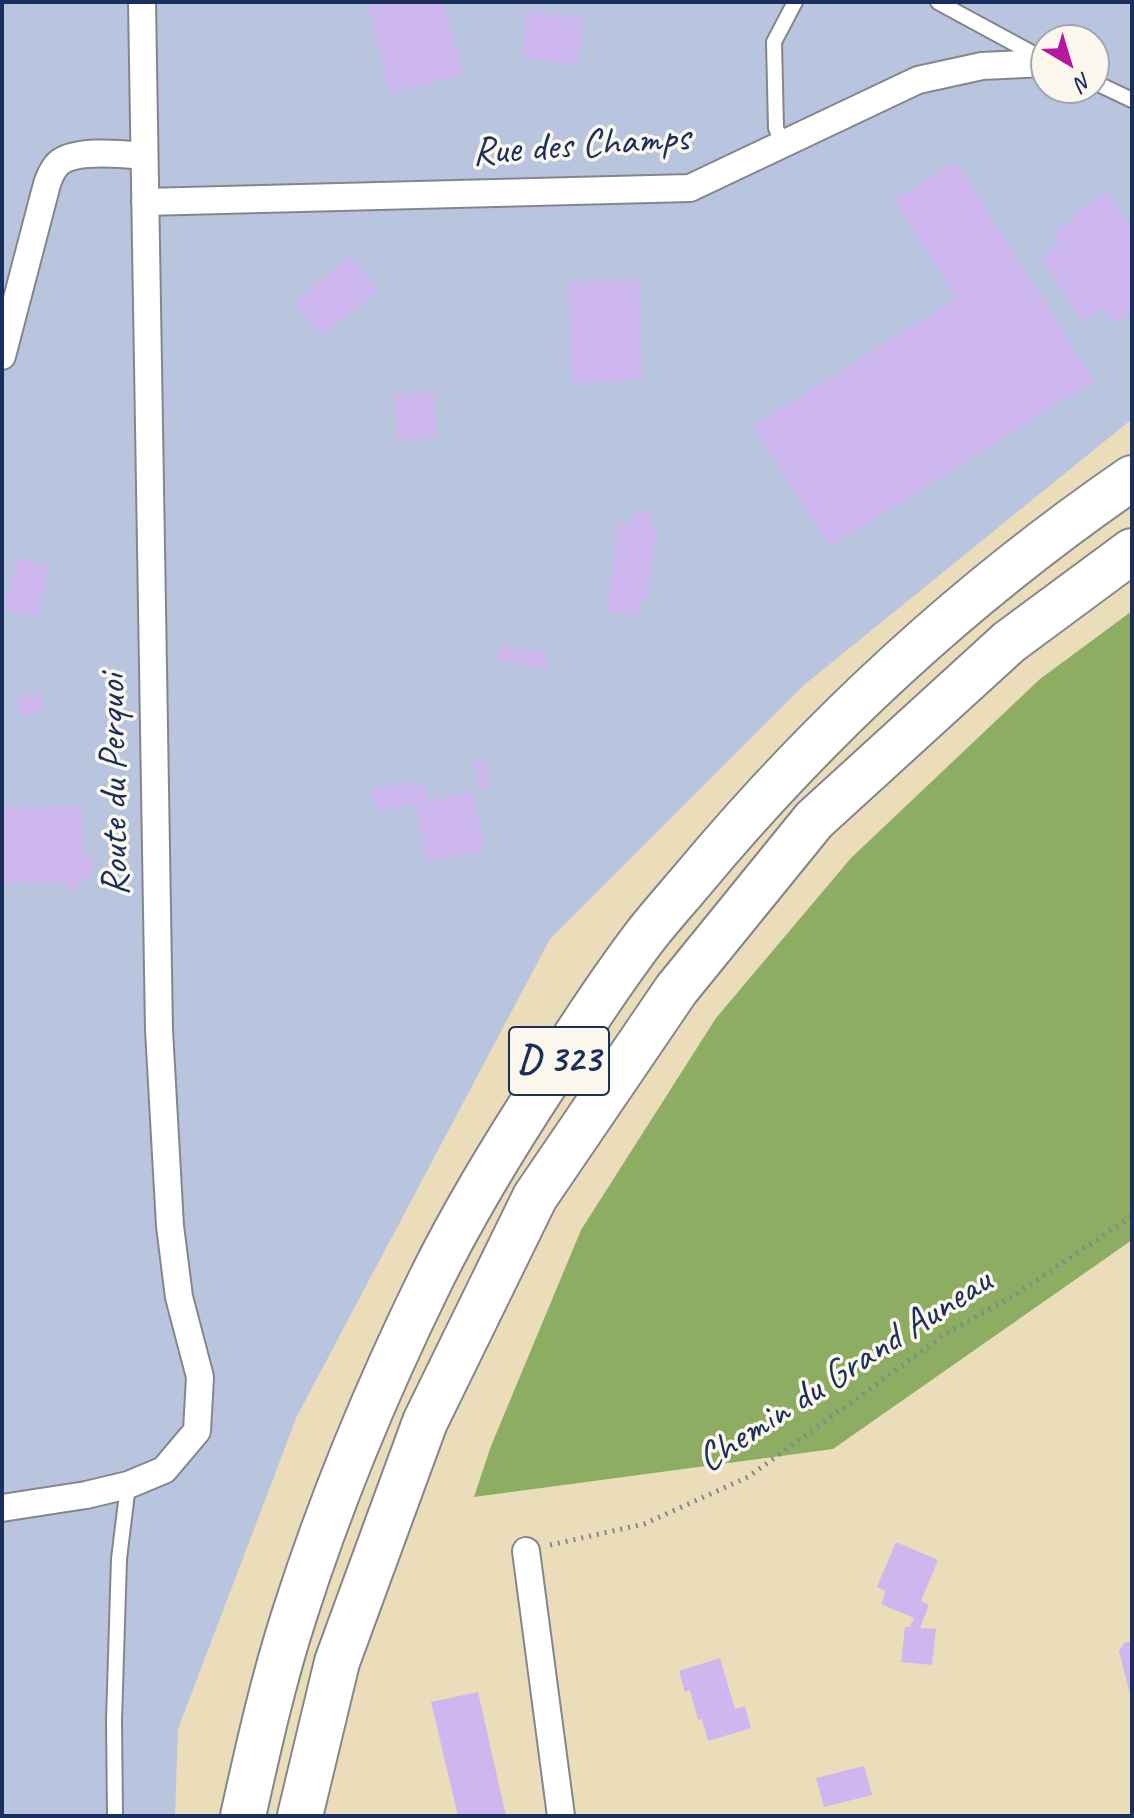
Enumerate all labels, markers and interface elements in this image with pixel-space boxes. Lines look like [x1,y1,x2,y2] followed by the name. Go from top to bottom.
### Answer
[1030,24,1110,104] north arrow
[1070,66,1098,97] text: N
[471,114,691,178] street label: Rue des Champs
[89,673,141,897] street label: Route du Perquoi
[509,1027,609,1095] road number: D 323
[689,1258,1001,1484] street label: Chemin du Grand Auneau

